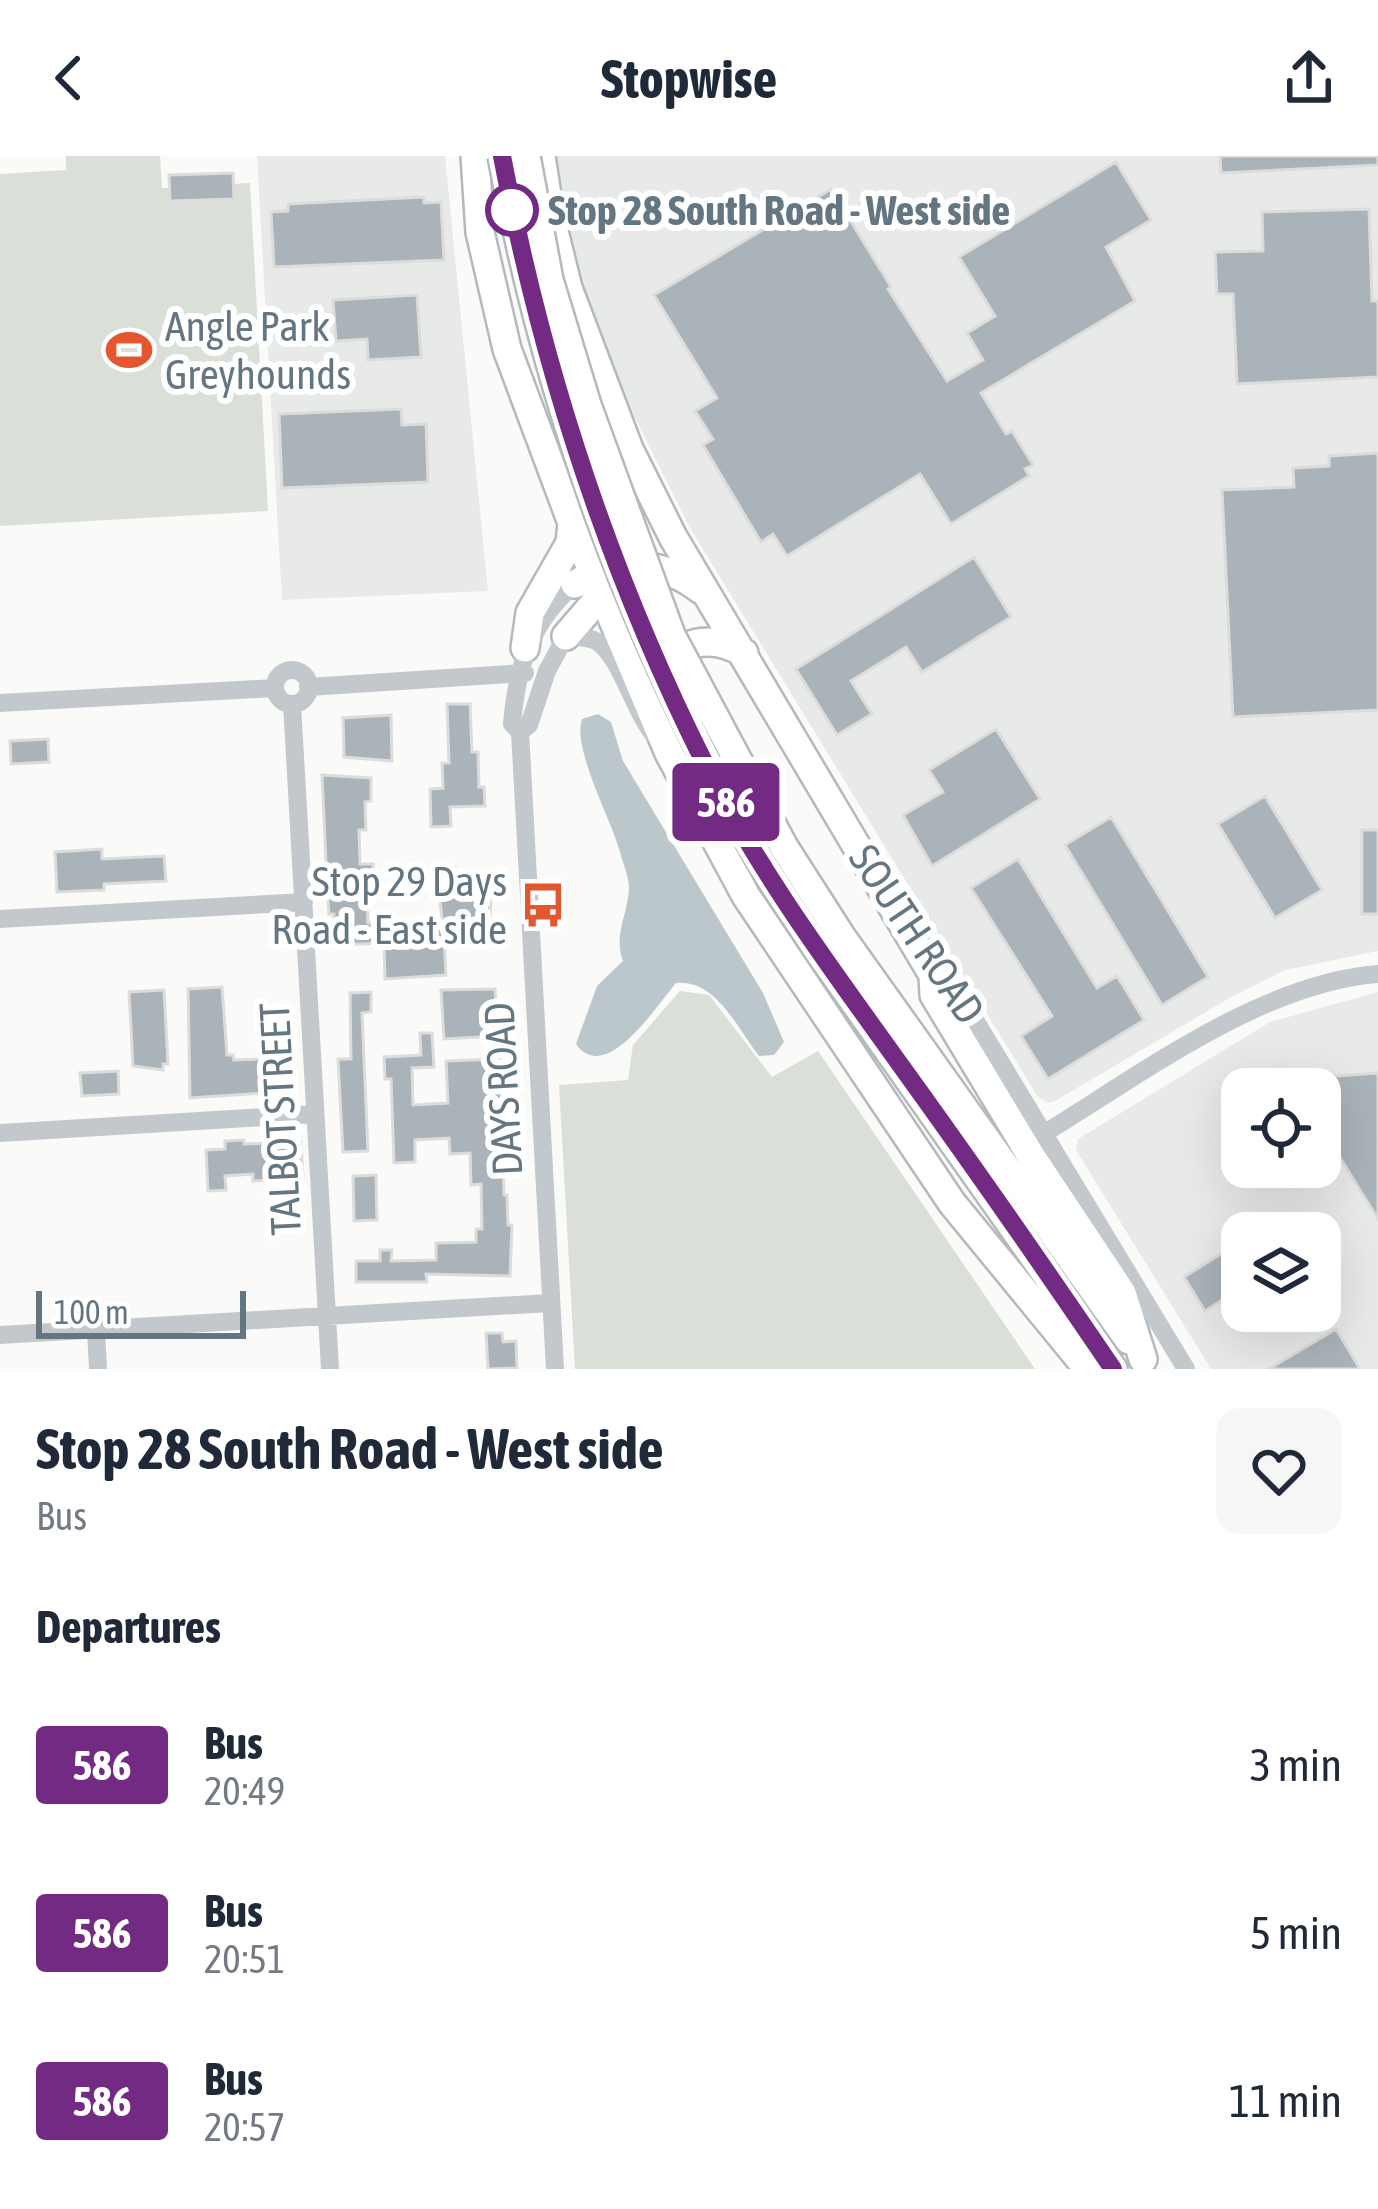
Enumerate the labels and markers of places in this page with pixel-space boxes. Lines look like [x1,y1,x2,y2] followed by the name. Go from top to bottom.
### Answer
[487,185,537,235] marker: Stop 28 South Road - West side
[548,186,1010,234] place label: Stop 28 South Road - West side
[165,302,351,398] place label: Angle Park Greyhounds
[104,325,154,375] sports icon: Angle Park Greyhounds
[271,857,507,953] place label: Stop 29 Days Road - East side
[518,880,568,930] bus stop icon: Stop 29 Days Road - East side

